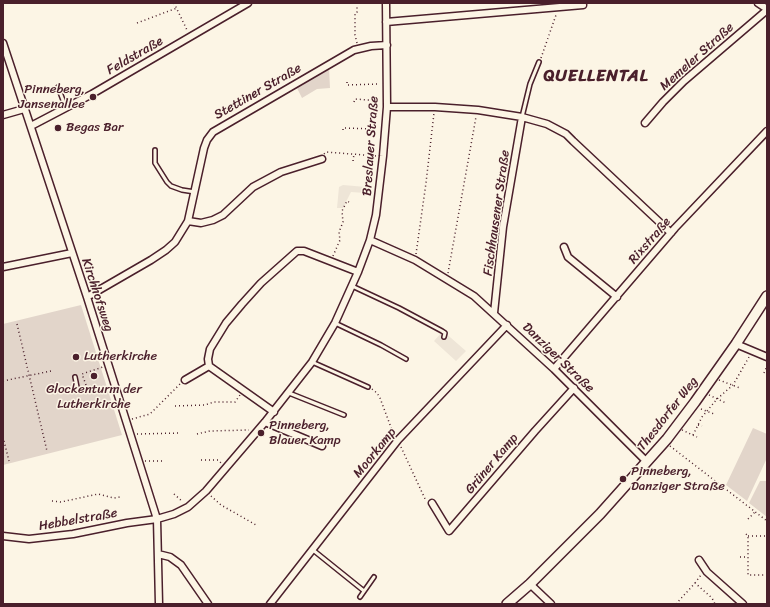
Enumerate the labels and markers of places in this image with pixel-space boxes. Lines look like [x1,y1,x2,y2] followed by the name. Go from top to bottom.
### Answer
[18,82,85,113] place label: Pinneberg, Jansenallee
[88,92,98,102] marker: Pinneberg, Jansenallee
[66,120,123,136] place label: Begas Bar
[53,123,63,133] marker: Begas Bar
[84,349,157,365] place label: Lutherkirche
[71,352,81,362] marker: Lutherkirche
[89,371,99,381] marker: Glockenturm der Lutherkirche
[46,382,142,413] place label: Glockenturm der Lutherkirche
[269,418,341,449] place label: Pinneberg, Blauer Kamp
[256,428,266,438] marker: Pinneberg, Blauer Kamp
[631,464,725,495] place label: Pinneberg, Danziger Straße
[618,474,628,484] marker: Pinneberg, Danziger Straße

